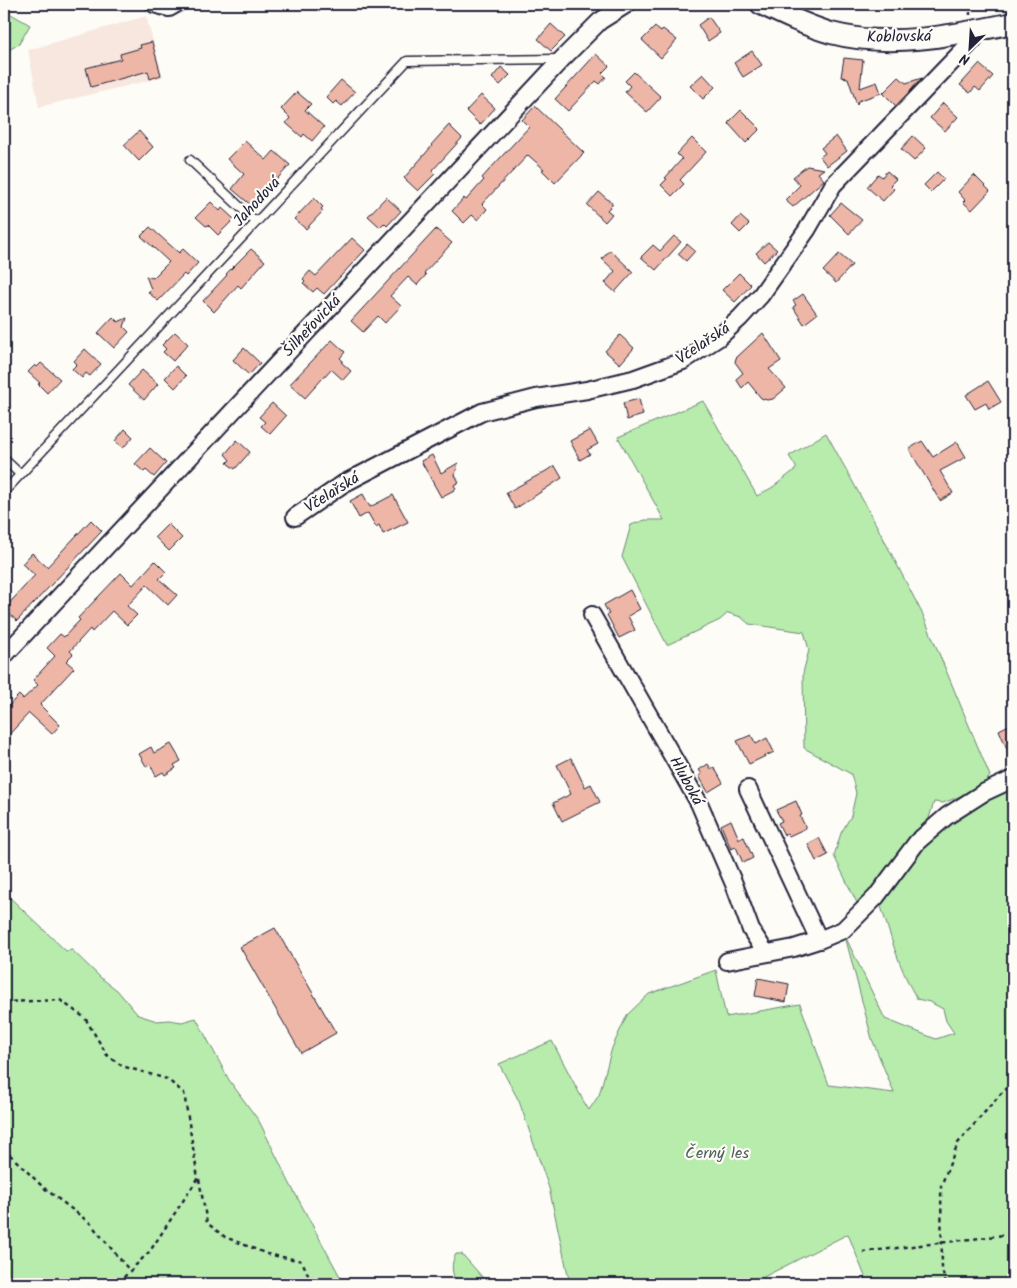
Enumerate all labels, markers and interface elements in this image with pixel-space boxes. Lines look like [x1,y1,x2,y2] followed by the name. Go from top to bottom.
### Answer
[944,22,994,72] north arrow
[866,24,933,50] street label: Koblovská
[956,47,974,71] text: N
[227,170,288,233] street label: Jahodová
[277,288,348,363] street label: Šilheřovická
[671,316,737,371] street label: Včelařská
[299,465,366,520] street label: Včelařská
[662,752,710,812] street label: Hluboká
[685,1141,749,1166] park label: Černý les

